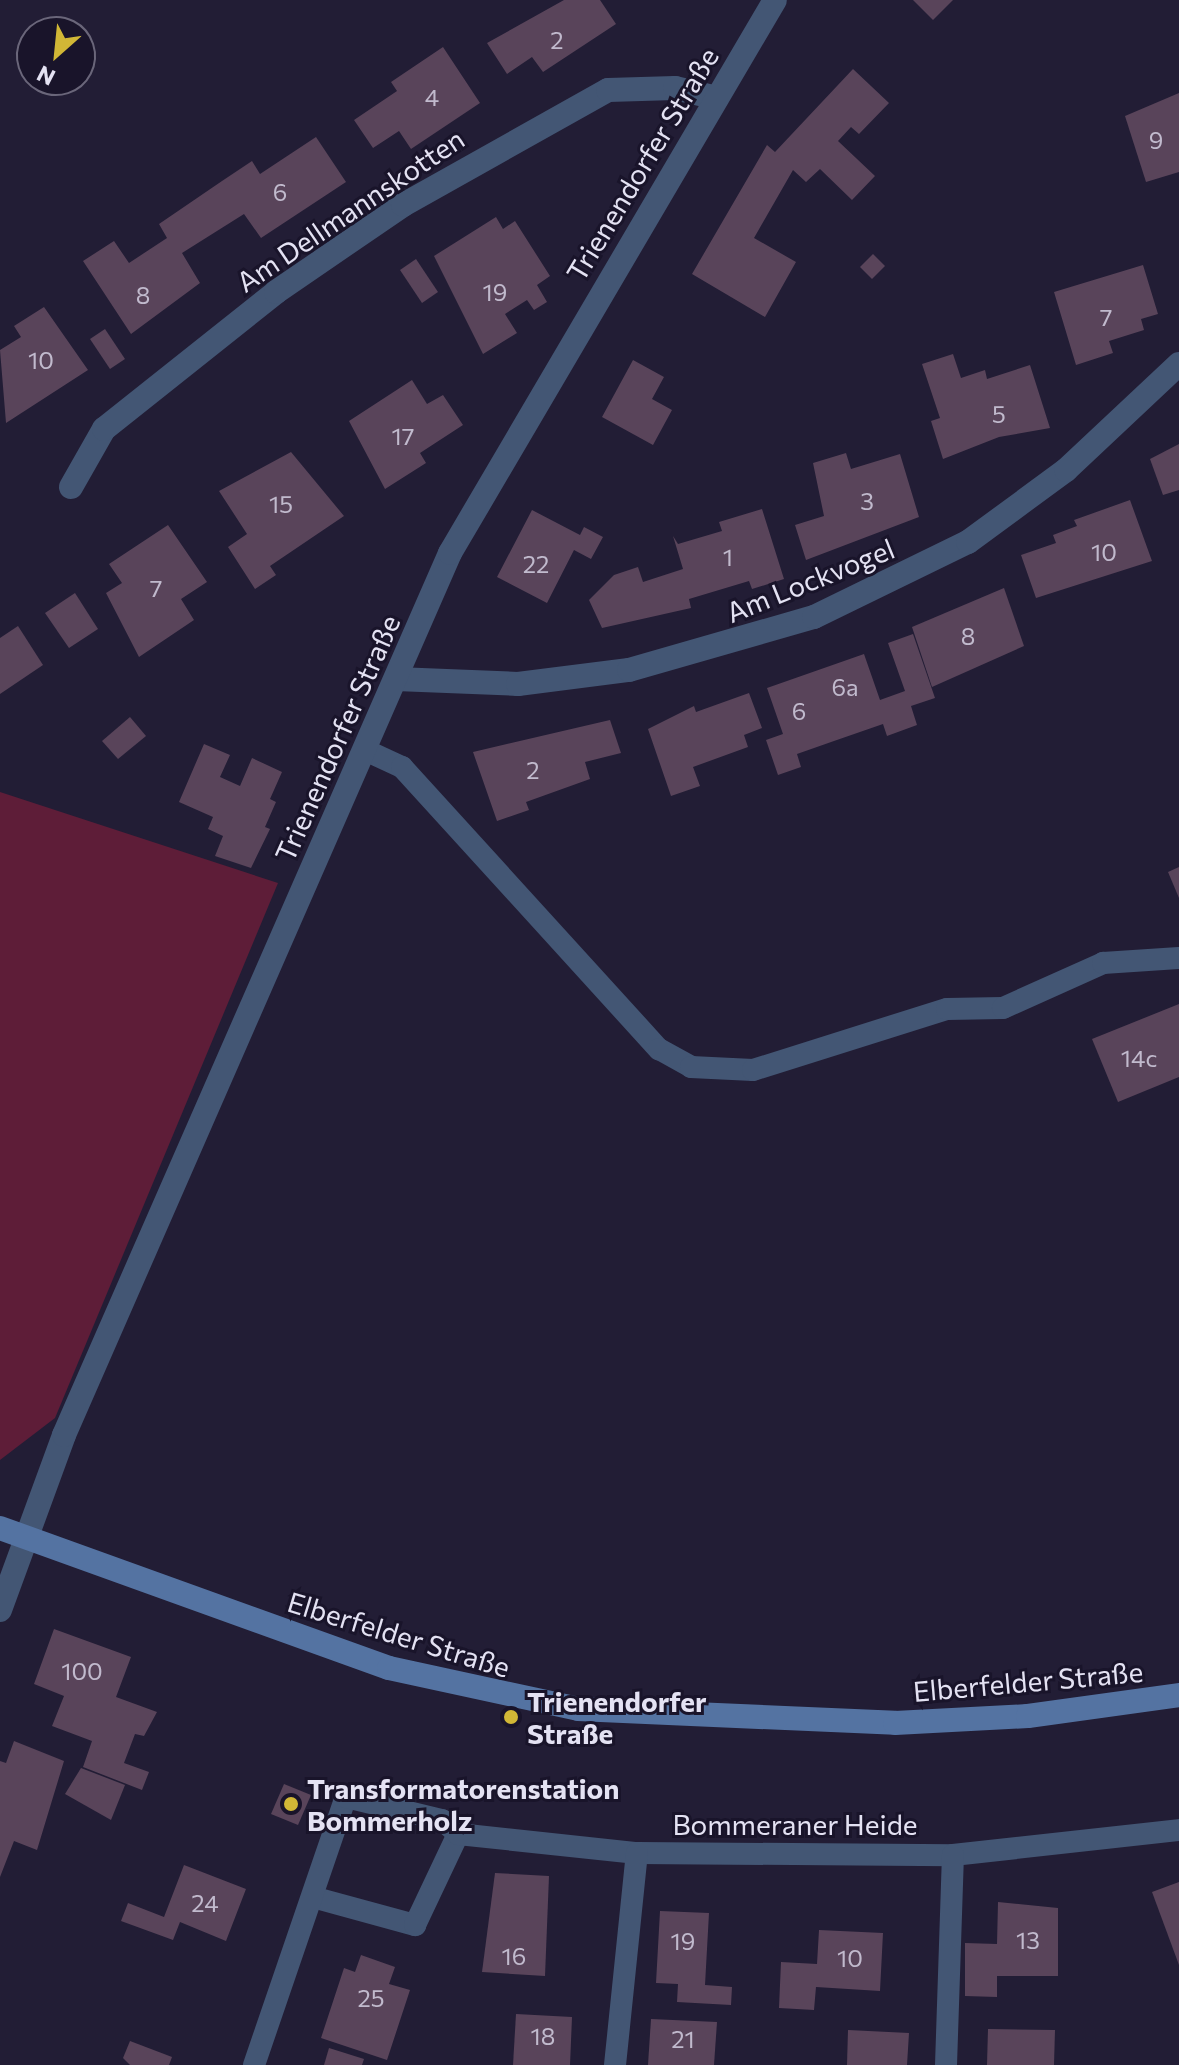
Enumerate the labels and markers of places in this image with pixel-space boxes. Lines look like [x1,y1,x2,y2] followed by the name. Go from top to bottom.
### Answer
[527,1684,706,1750] place label: Trienendorfer Straße
[502,1708,520,1726] marker: Trienendorfer Straße
[307,1771,619,1837] place label: Transformatorenstation Bommerholz
[282,1795,300,1813] marker: Transformatorenstation Bommerholz

